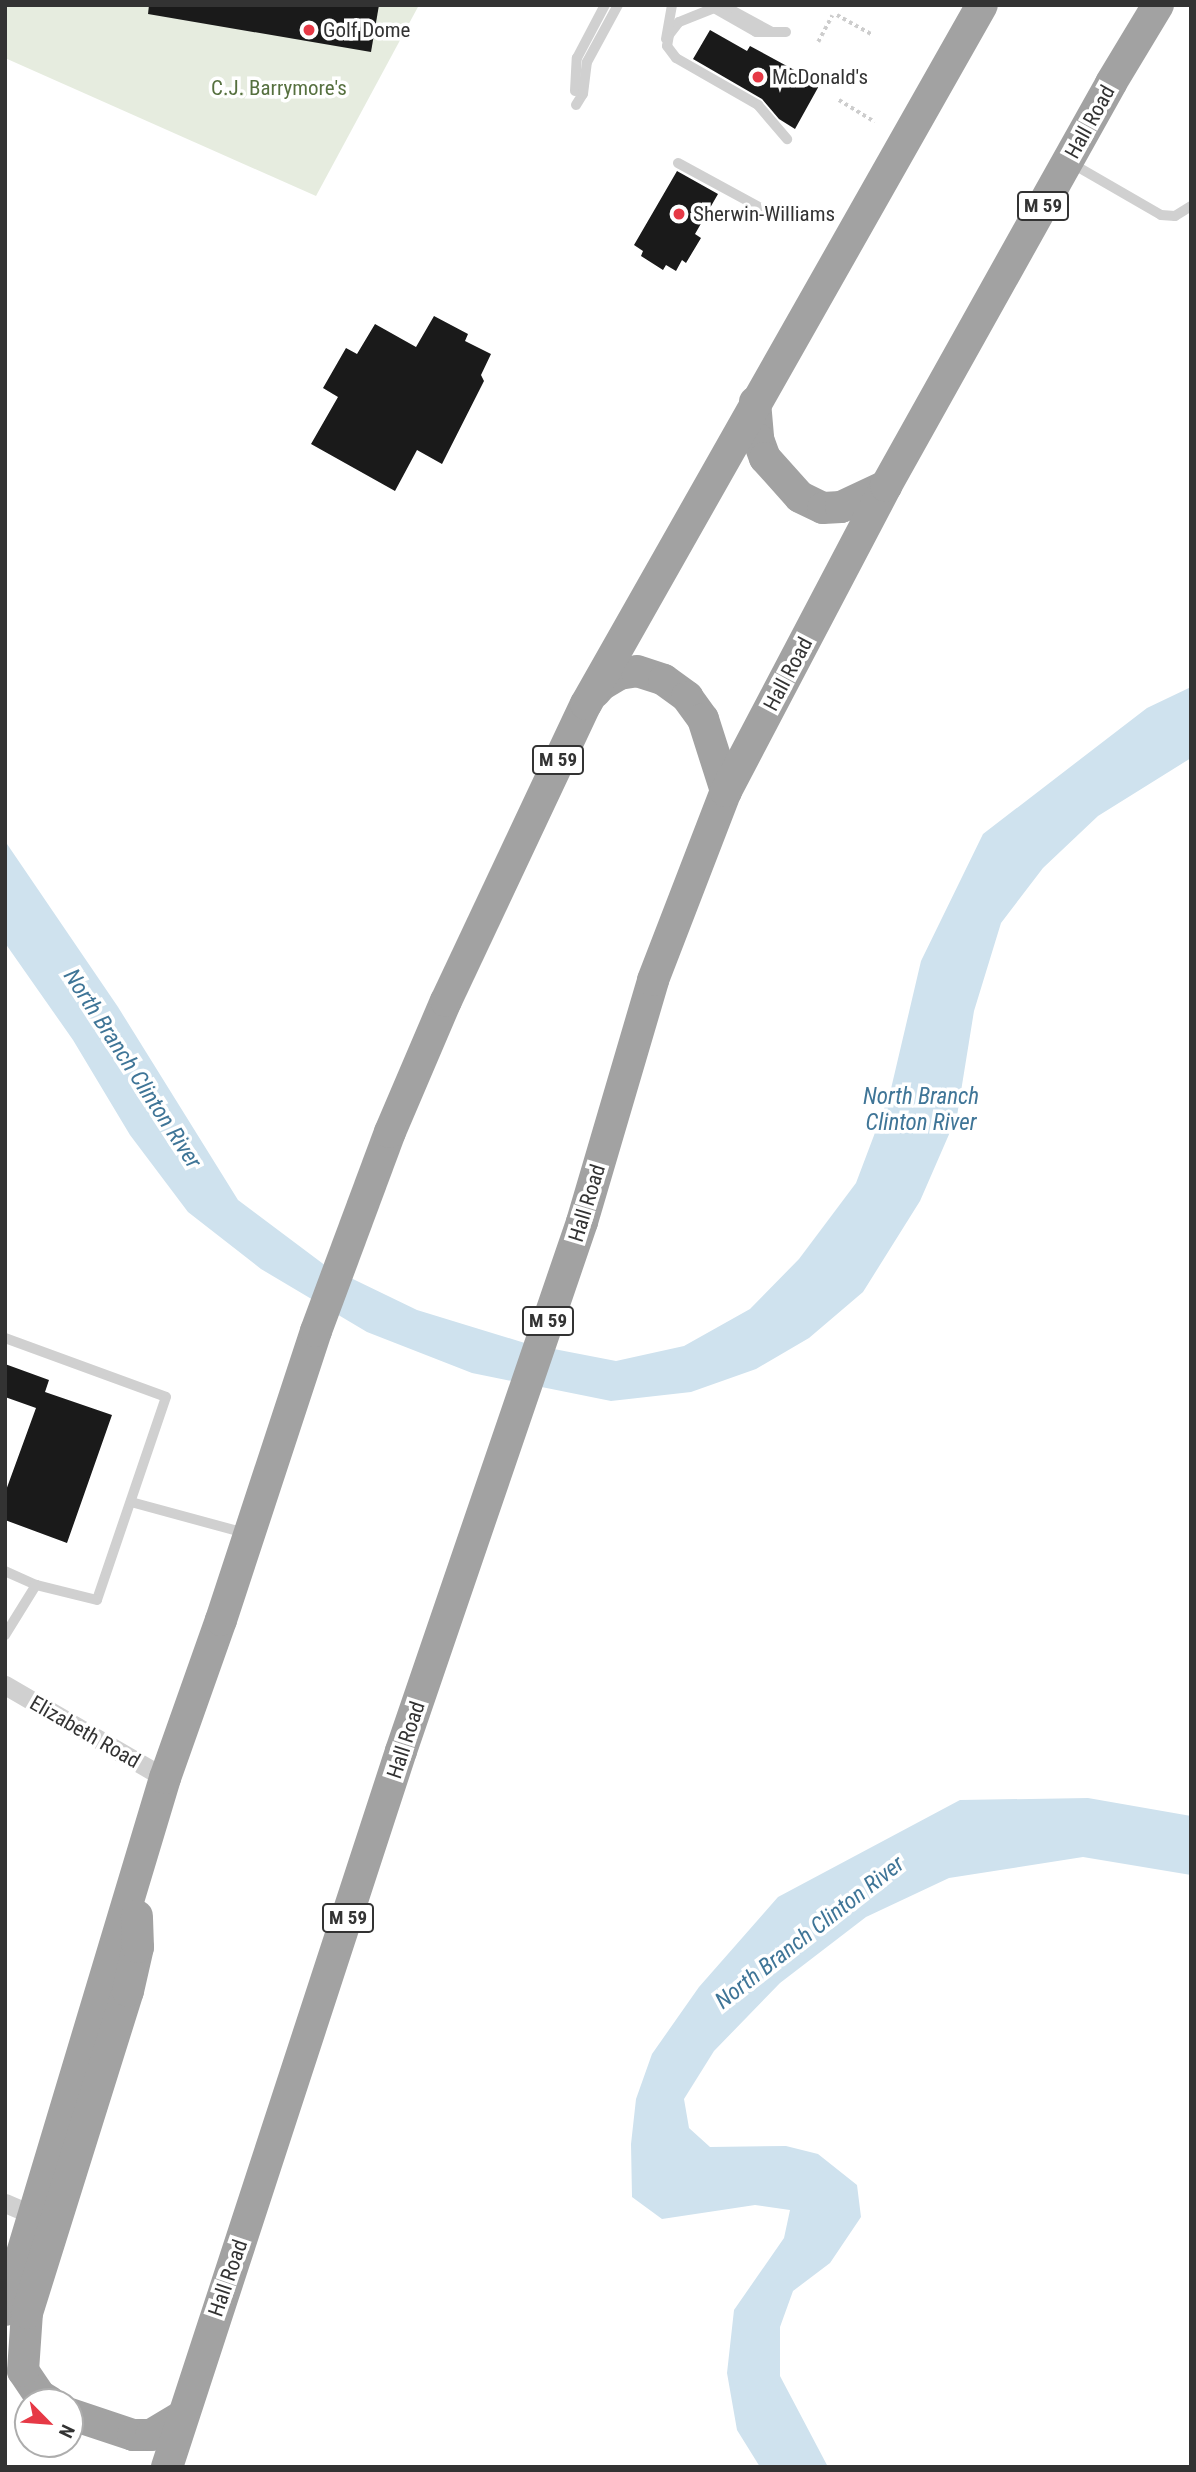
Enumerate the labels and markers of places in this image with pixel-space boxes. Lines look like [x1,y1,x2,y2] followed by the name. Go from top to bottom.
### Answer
[323,17,410,43] place label: Golf Dome
[301,22,317,38] marker: Golf Dome
[772,64,868,90] place label: McDonald's
[750,69,766,85] marker: McDonald's
[693,201,835,227] place label: Sherwin-Williams
[671,206,687,222] marker: Sherwin-Williams

